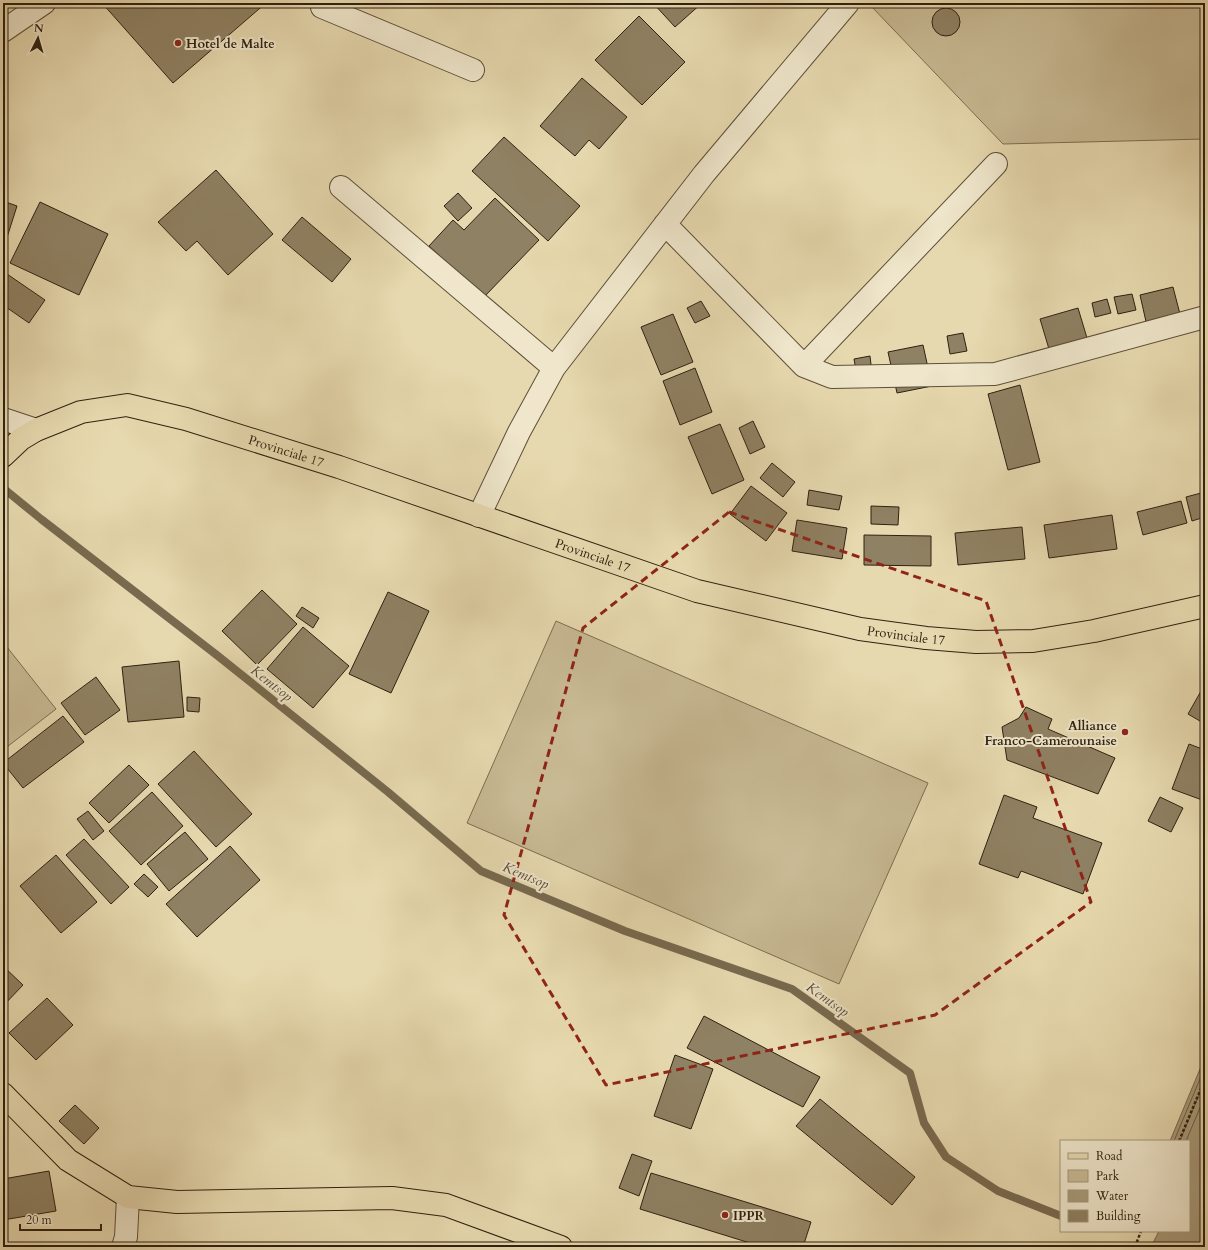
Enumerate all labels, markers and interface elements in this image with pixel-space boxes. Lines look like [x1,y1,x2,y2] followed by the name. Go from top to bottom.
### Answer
[18,18,58,58] north arrow
[33,21,45,36] text: N
[186,35,275,53] place label: Hotel de Malte
[173,38,183,48] marker: Hotel de Malte
[246,431,326,472] street label: Provinciale 17
[553,535,633,577] street label: Provinciale 17
[866,622,946,650] street label: Provinciale 17
[247,661,297,706] water label: Kemtsop
[985,717,1117,750] place label: Alliance Franco-Camerounaise
[1120,727,1130,737] marker: Alliance Franco-Camerounaise
[500,857,552,894] water label: Kemtsop
[802,978,853,1021] water label: Kemtsop
[1060,1140,1190,1232] legend
[1096,1148,1123,1164] text: Road
[1096,1168,1120,1184] text: Park
[1095,1188,1129,1204] text: Water
[20,1206,101,1232] scale bar
[733,1207,765,1225] place label: IPPR
[1096,1208,1141,1224] text: Building
[720,1210,730,1220] marker: IPPR
[26,1212,53,1228] text: 20 m

